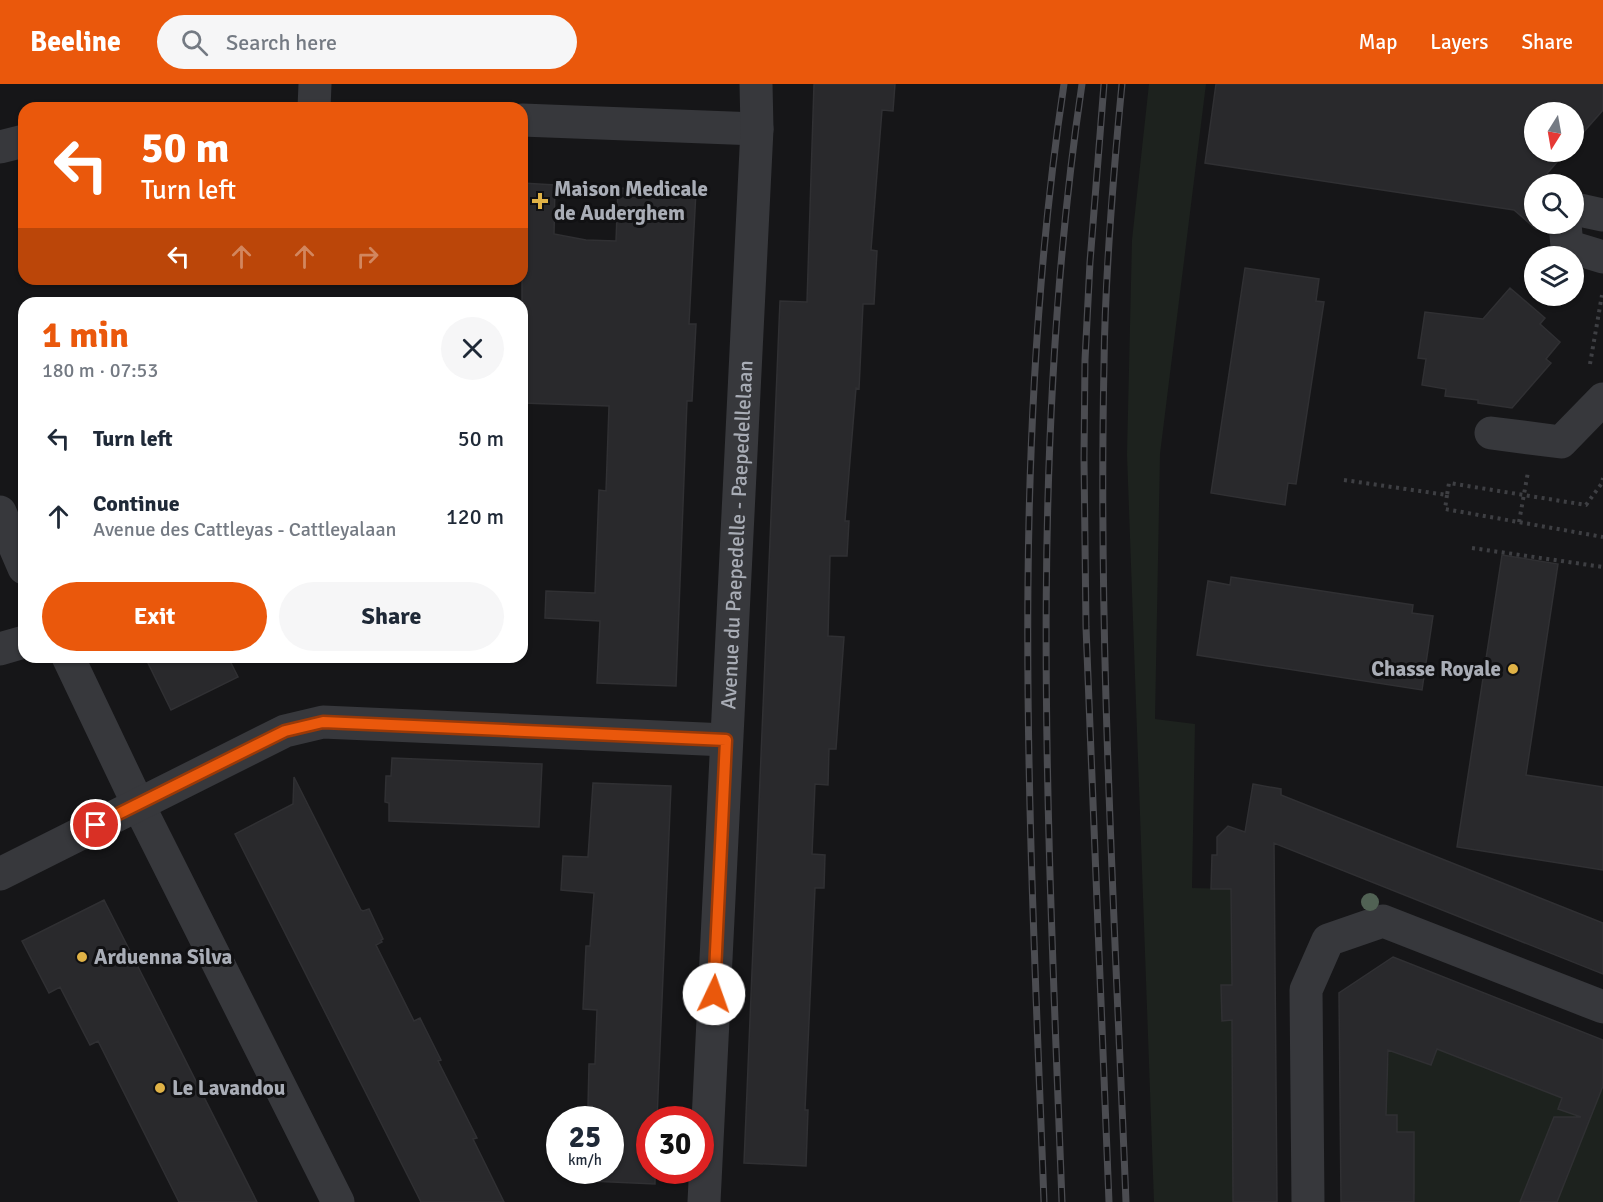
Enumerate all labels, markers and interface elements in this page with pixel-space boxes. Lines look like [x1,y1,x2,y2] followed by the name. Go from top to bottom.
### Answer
[157,15,577,69] search box
[30,25,121,59] text: Beeline
[178,26,211,59] icon: search
[226,29,337,56] text: Search here
[1359,29,1397,55] text: Map
[1430,29,1488,55] text: Layers
[1521,29,1573,55] text: Share
[1524,102,1584,162] north arrow
[1524,102,1584,306] map controls
[141,123,230,174] text: 50 m
[42,126,120,204] icon: left
[141,174,236,207] text: Turn left
[1524,174,1584,234] button: search
[554,176,708,226] place label: Maison Medicale de Auderghem
[531,192,549,210] marker: Maison Medicale de Auderghem
[162,240,195,273] icon: left
[225,240,258,273] icon: ahead
[288,240,321,273] icon: ahead
[351,240,384,273] icon: right
[1524,246,1584,306] button: layers
[42,313,129,358] text: 1 min
[441,317,504,380] button: close
[42,358,158,383] text: 180 m · 07:53
[715,359,759,710] street label: Avenue du Paepedelle - Paepedellelaan
[42,422,75,455] icon: left
[93,425,173,452] text: Turn left
[458,425,504,452] text: 50 m
[93,490,180,517] text: Continue
[42,500,75,533] icon: ahead
[446,503,504,530] text: 120 m
[93,517,396,542] text: Avenue des Cattleyas - Cattleyalaan
[42,582,267,651] button: Exit
[279,582,504,651] button: Share
[1371,656,1501,682] place label: Chasse Royale
[1506,662,1520,676] marker: Chasse Royale
[70,799,121,850] pin
[79,808,112,841] icon: arrive
[94,944,232,970] place label: Arduenna Silva
[75,950,89,964] marker: Arduenna Silva
[682,962,746,1026] position arrow
[172,1075,285,1101] place label: Le Lavandou
[153,1081,167,1095] marker: Le Lavandou
[636,1106,714,1184] speed limit sign: 30
[569,1119,601,1156] text: 25
[568,1151,602,1169] text: km/h

